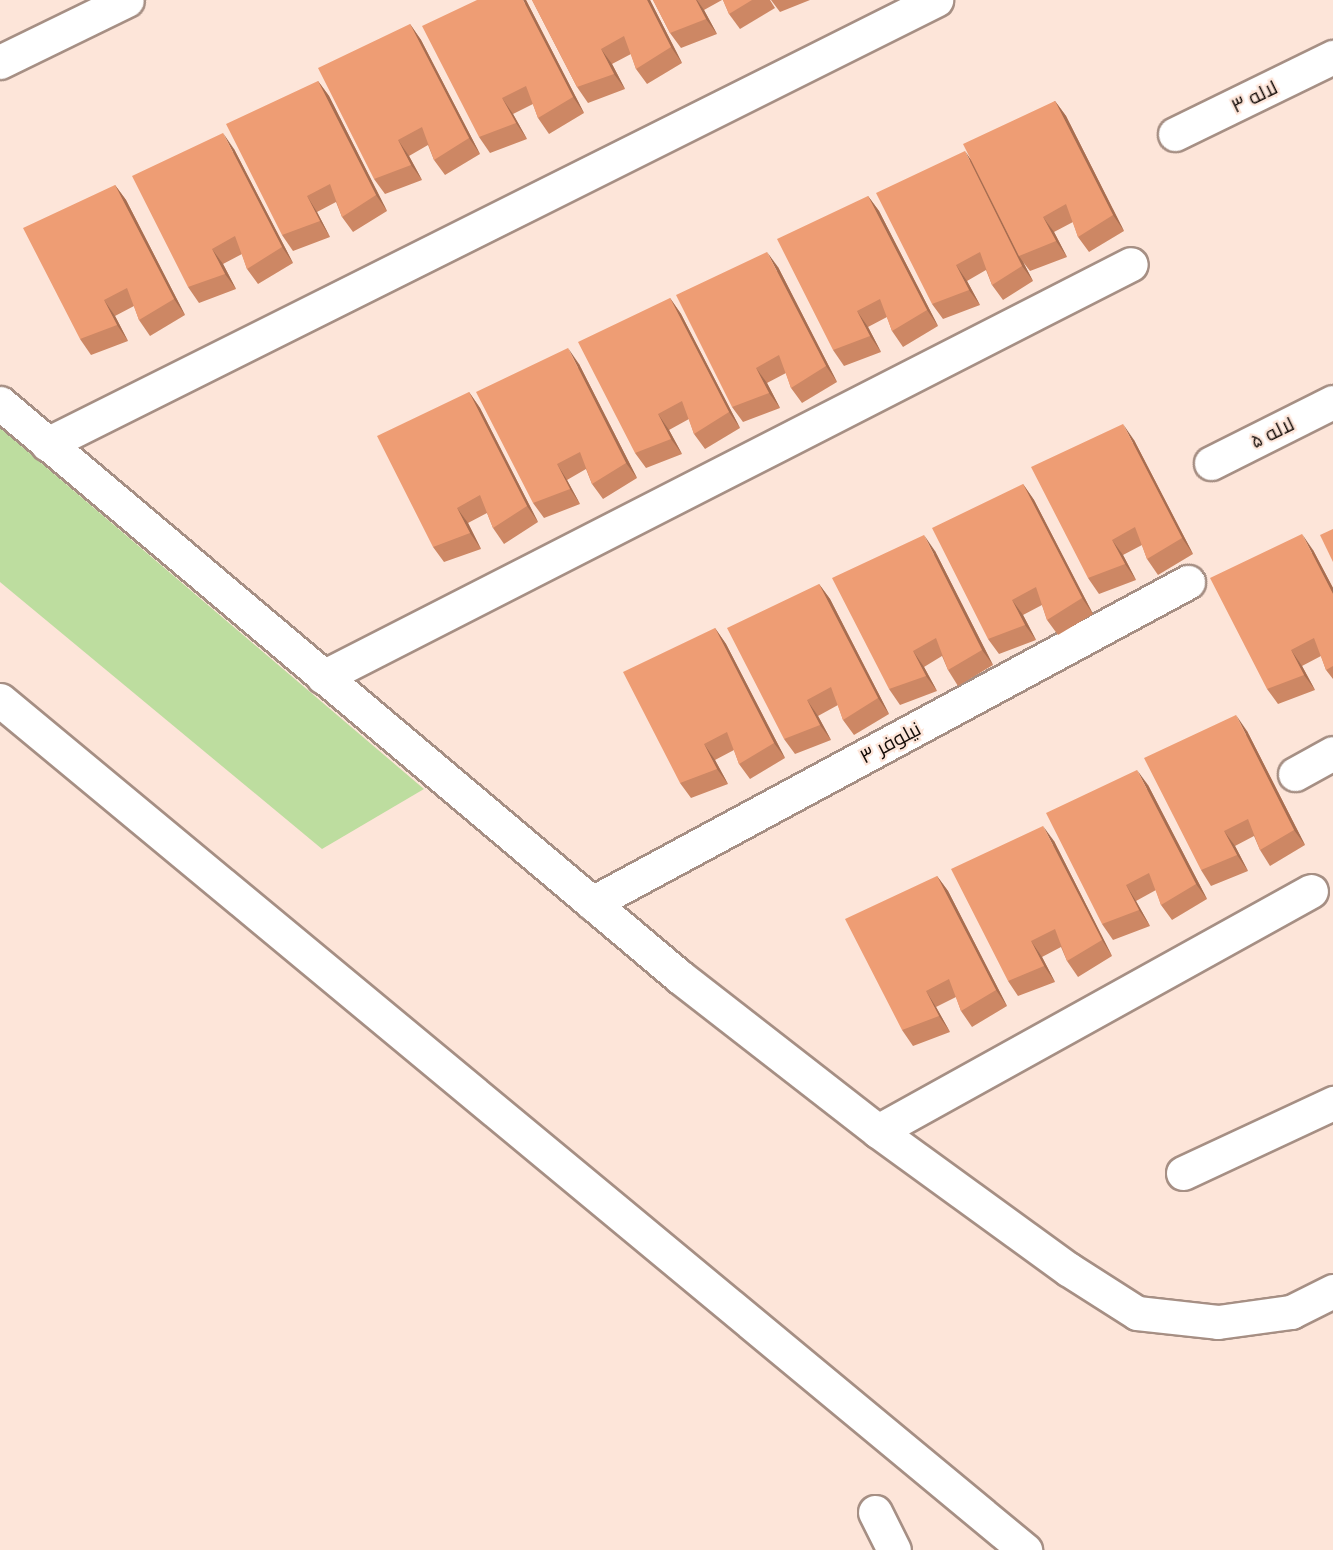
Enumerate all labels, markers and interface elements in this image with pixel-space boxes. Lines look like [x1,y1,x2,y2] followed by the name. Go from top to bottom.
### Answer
[1227,75,1281,117] street label: لاله ٣
[1246,411,1298,453] street label: لاله ۵
[855,716,925,768] street label: نیلوفر ٣

